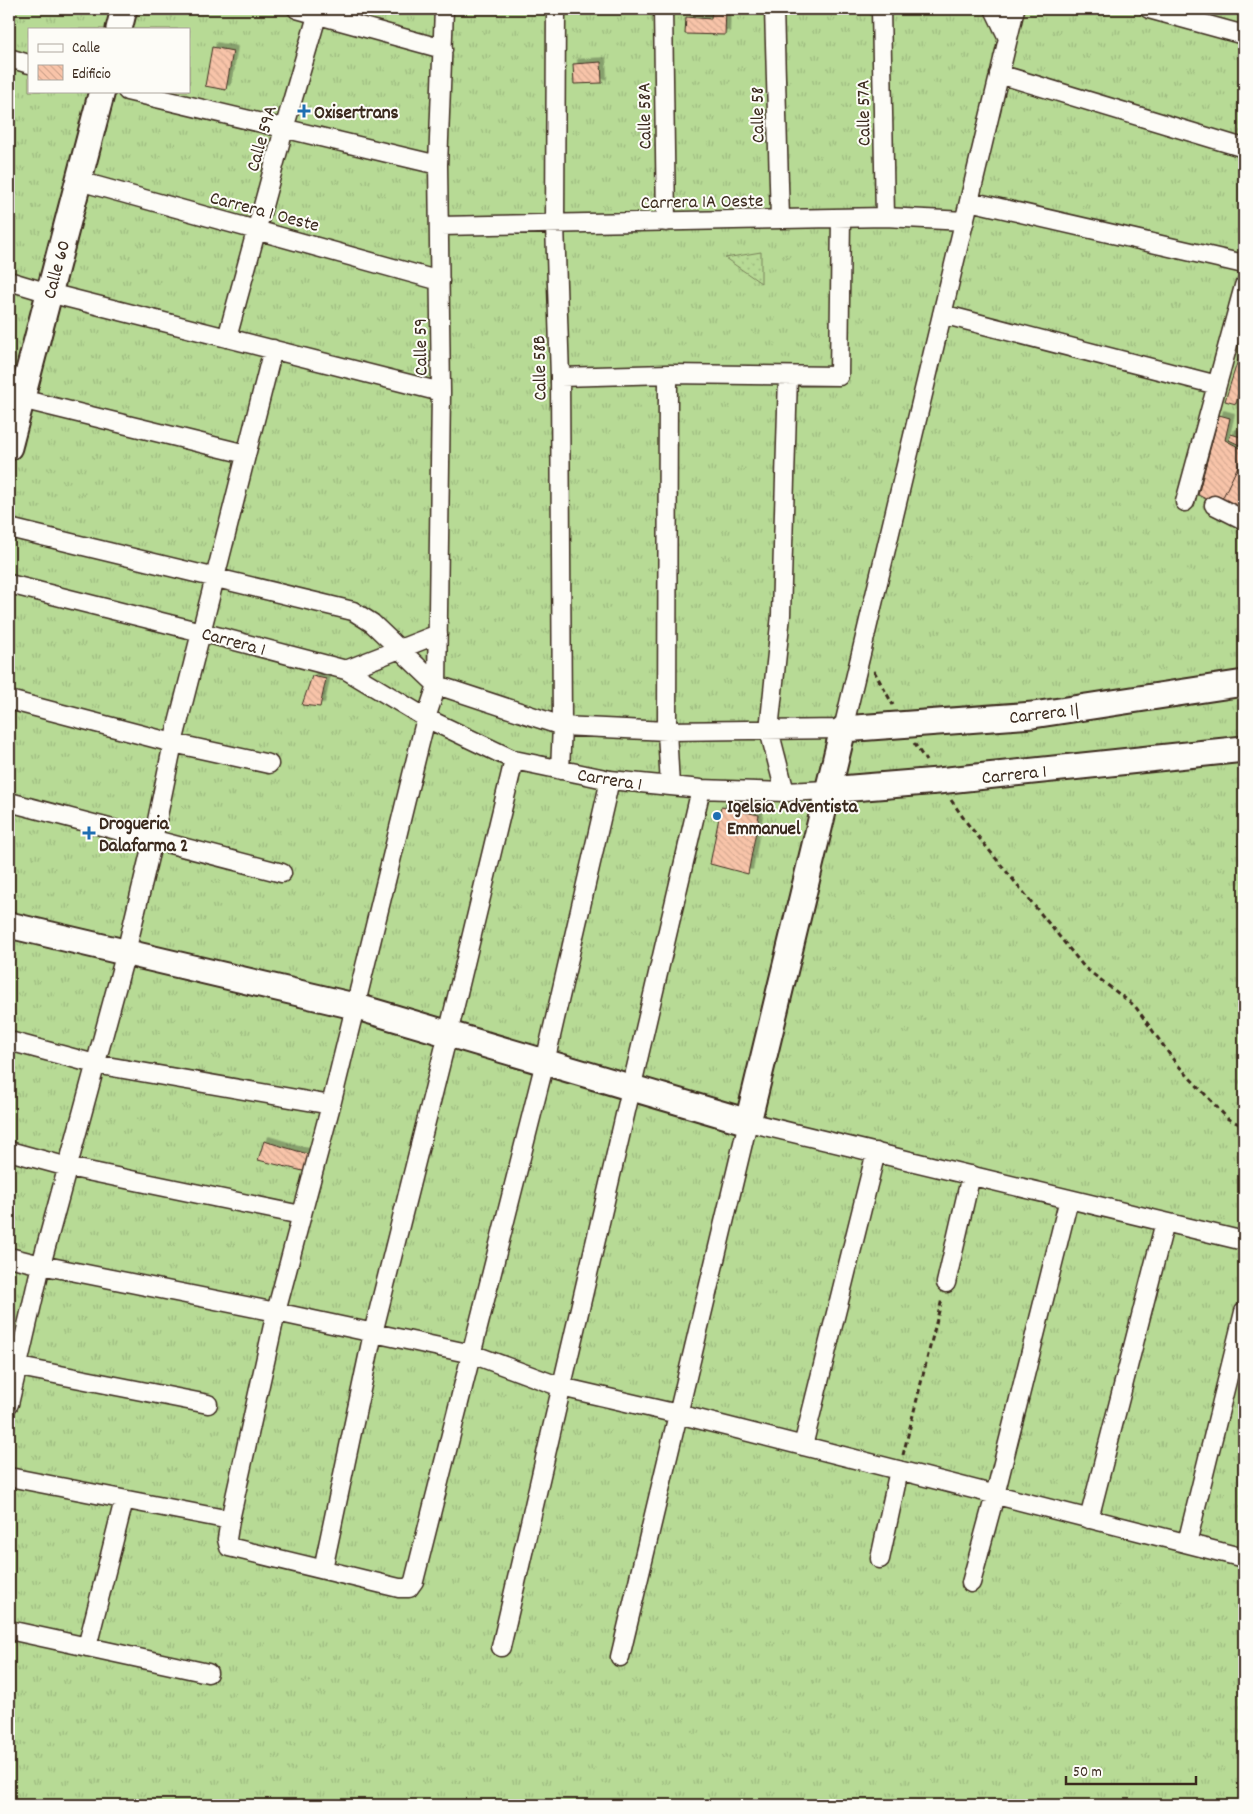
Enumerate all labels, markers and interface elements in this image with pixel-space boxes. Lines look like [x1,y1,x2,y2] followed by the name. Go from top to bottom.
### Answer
[28,28,190,92] legend
[72,38,101,60] text: Calle
[72,64,111,86] text: Edificio
[851,79,880,146] street label: Calle 57A
[632,82,661,150] street label: Calle 58A
[746,86,773,143] street label: Calle 58
[314,101,399,128] place label: Oxisertrans
[241,103,286,175] street label: Calle 59A
[298,105,310,117] marker: Oxisertrans
[206,186,322,241] street label: Carrera 1 Oeste
[641,189,764,218] street label: Carrera 1A Oeste
[38,238,79,302] street label: Calle 60
[408,318,436,376] street label: Calle 59
[527,335,556,401] street label: Calle 58B
[198,622,268,665] street label: Carrera 1
[1008,698,1081,733] street label: Carrera 1|
[981,760,1048,793] street label: Carrera 1
[575,763,644,800] street label: Carrera 1
[727,795,859,844] place label: Igelsia Adventista Emmanuel
[711,810,723,822] marker: Igelsia Adventista Emmanuel
[99,812,188,861] place label: Drogueria Dalafarma 2
[83,827,95,839] marker: Drogueria Dalafarma 2
[1066,1754,1196,1786] scale bar
[1073,1762,1102,1784] text: 50 m

